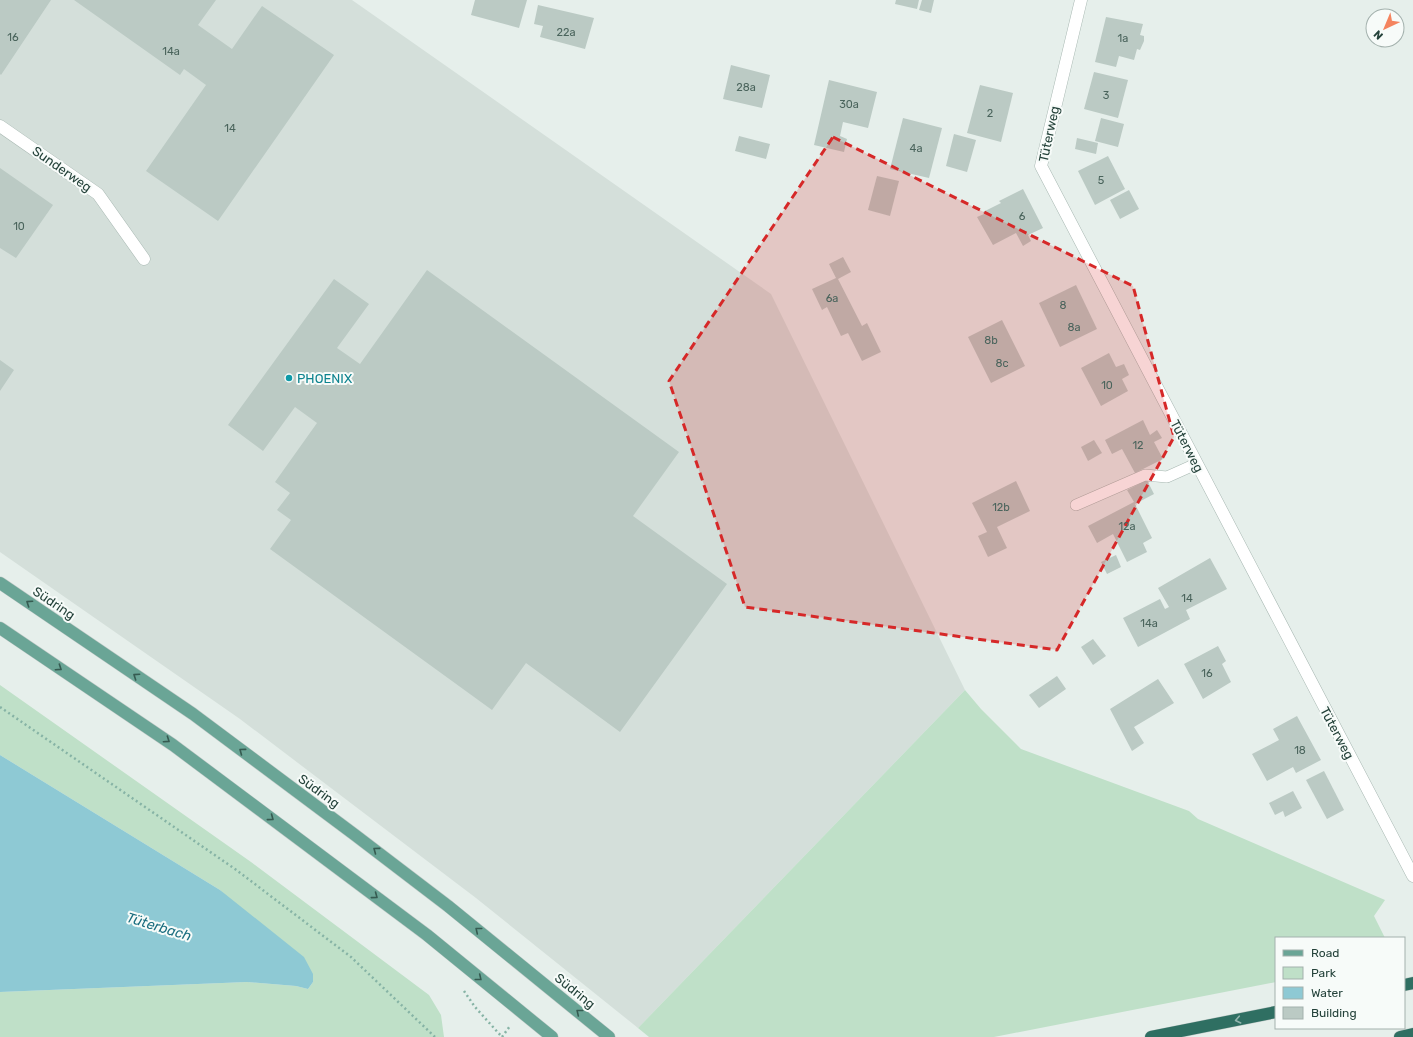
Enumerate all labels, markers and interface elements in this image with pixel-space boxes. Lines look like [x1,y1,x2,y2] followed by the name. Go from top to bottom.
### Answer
[1365,8,1405,48] north arrow
[557,26,576,39] house number: 22a
[1371,27,1386,42] text: N
[7,31,19,44] house number: 16
[1118,32,1128,45] house number: 1a
[162,45,180,58] house number: 14a
[736,81,756,94] house number: 28a
[1103,89,1110,102] house number: 3
[839,98,859,111] house number: 30a
[1036,105,1063,164] street label: Tüterweg
[987,107,993,120] house number: 2
[224,122,236,135] house number: 14
[910,142,922,155] house number: 4a
[29,143,95,196] street label: Sunderweg
[1098,174,1105,187] house number: 5
[1019,210,1026,223] house number: 6
[13,220,25,233] house number: 10
[826,292,838,305] house number: 6a
[1060,299,1067,312] house number: 8
[1067,321,1081,334] house number: 8a
[984,334,998,347] house number: 8b
[995,357,1009,370] house number: 8c
[297,371,352,386] place label: PHOENIX
[284,373,294,383] marker: PHOENIX
[1101,379,1113,392] house number: 10
[1167,417,1207,475] street label: Tüterweg
[1132,439,1144,452] house number: 12
[992,501,1010,514] house number: 12b
[1118,520,1136,533] house number: 12a
[30,584,78,623] street label: Südring
[1181,592,1193,605] house number: 14
[26,601,33,608] one-way arrow
[1140,617,1158,630] house number: 14a
[55,663,62,671] one-way arrow
[1201,667,1213,680] house number: 16
[133,673,140,681] one-way arrow
[1316,704,1357,762] street label: Tüterweg
[163,736,170,743] one-way arrow
[1294,744,1306,757] house number: 18
[240,749,247,756] one-way arrow
[295,771,343,812] street label: Südring
[267,813,274,820] one-way arrow
[373,848,380,855] one-way arrow
[371,891,378,898] one-way arrow
[125,909,193,945] water label: Tüterbach
[476,928,483,935] one-way arrow
[1275,937,1405,1029] legend
[1311,946,1339,960] text: Road
[1311,966,1337,980] text: Park
[551,970,598,1013] street label: Südring
[475,973,482,980] one-way arrow
[1311,986,1343,1000] text: Water
[1311,1006,1357,1020] text: Building
[577,1010,584,1017] one-way arrow
[1235,1015,1241,1023] one-way arrow

